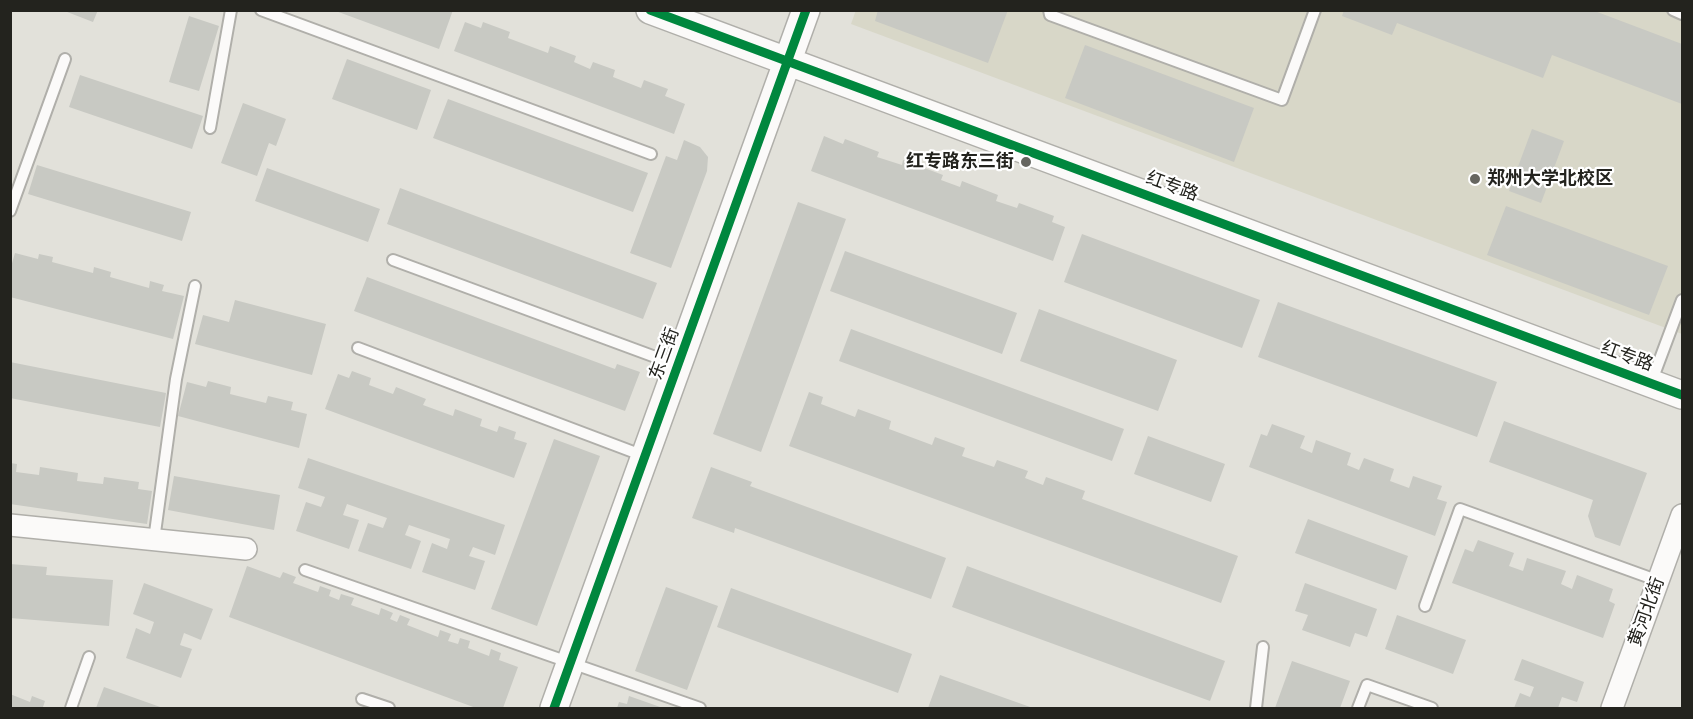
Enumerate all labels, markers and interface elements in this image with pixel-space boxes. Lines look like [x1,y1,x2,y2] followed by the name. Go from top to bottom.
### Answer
[906,151,1014,173] place label: 红专路东三街
[1019,155,1033,169] marker: 红专路东三街
[1143,168,1201,206] street label: 红专路
[1487,168,1613,190] place label: 郑州大学北校区
[1468,172,1482,186] marker: 郑州大学北校区
[646,325,684,383] street label: 东三街
[1598,338,1656,376] street label: 红专路
[1625,574,1669,650] street label: 黄河北街

